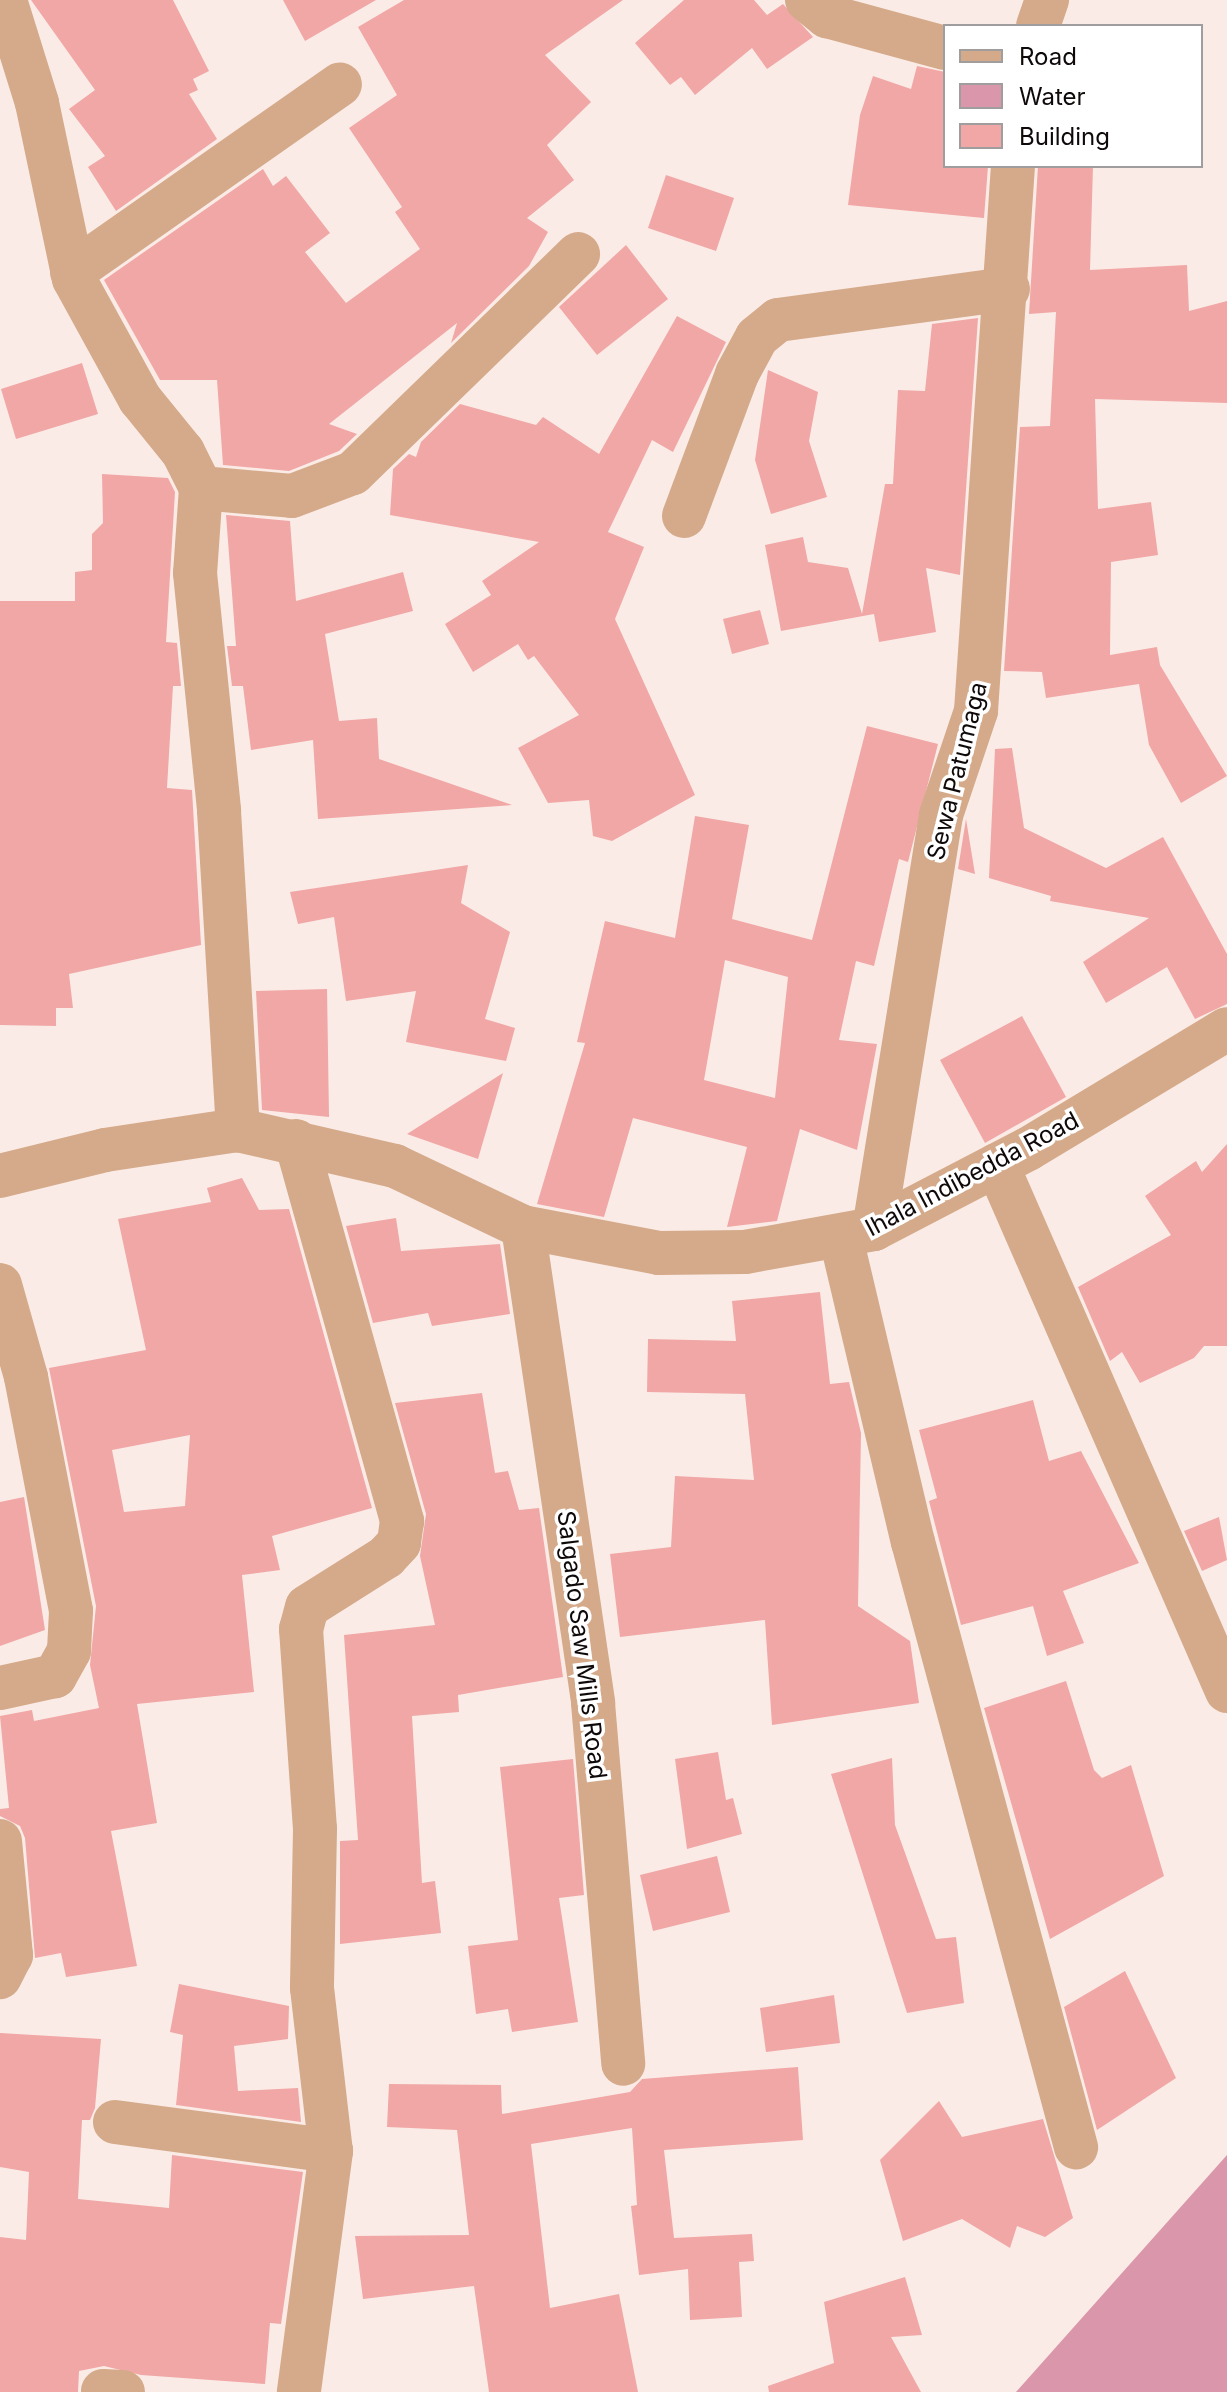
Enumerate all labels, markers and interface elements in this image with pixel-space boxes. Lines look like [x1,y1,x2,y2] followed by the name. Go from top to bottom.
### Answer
[943,24,1203,168] legend
[1019,42,1077,71] text: Road
[1019,82,1086,111] text: Water
[1019,122,1110,151] text: Building
[921,679,993,863] street label: Sewa Patumaga
[860,1106,1084,1242] street label: Ihala Indibedda Road
[551,1509,613,1781] street label: Salgado Saw Mills Road

